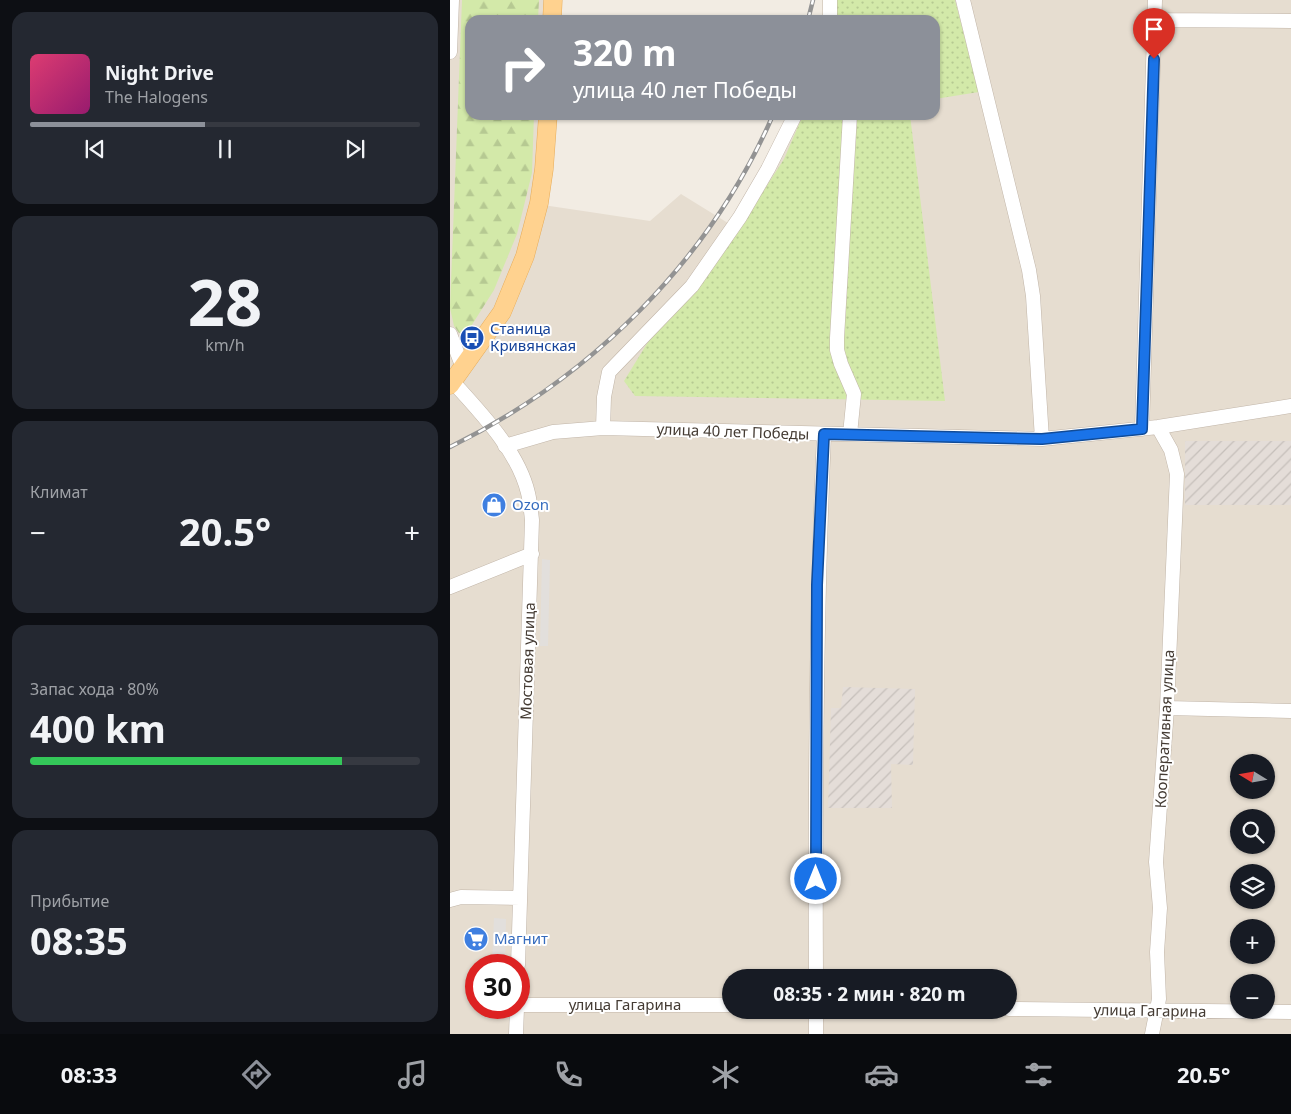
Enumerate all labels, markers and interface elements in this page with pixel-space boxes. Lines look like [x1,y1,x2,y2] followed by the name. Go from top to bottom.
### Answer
[1133,8,1175,59] pin
[1140,15,1168,43] icon: arrive
[573,29,676,76] text: 320 m
[490,35,555,100] icon: right
[105,60,214,86] text: Night Drive
[573,74,797,104] text: улица 40 лет Победы
[105,86,208,108] text: The Halogens
[81,135,109,163] icon: previous
[211,135,239,163] icon: pause
[341,135,369,163] icon: next
[188,257,262,345] text: 28
[490,318,576,355] place label: Станица Кривянская
[459,325,485,351] bus stop icon: Станица Кривянская
[205,334,245,356] text: km/h
[656,418,810,444] street label: улица 40 лет Победы
[30,481,88,503] text: Климат
[481,492,507,518] shop icon: Ozon
[512,494,549,514] place label: Ozon
[179,505,271,557] text: 20.5°
[30,513,46,551] text: −
[404,513,420,551] text: +
[515,602,539,720] street label: Мостовая улица
[1150,649,1178,809] street label: Кооперативная улица
[30,678,159,700] text: Запас хода · 80%
[30,702,166,754] text: 400 km
[1230,754,1275,799] north arrow
[1230,754,1275,1019] map controls
[1230,809,1275,854] button: search
[789,852,841,904] position arrow
[1230,864,1275,909] button: layers
[30,890,109,912] text: Прибытие
[30,914,128,966] text: 08:35
[1230,919,1275,964] button: +
[463,926,489,952] supermarket icon: Магнит
[494,928,548,948] place label: Магнит
[465,954,530,1019] speed limit sign: 30
[1230,974,1275,1019] button: −
[773,981,966,1007] text: 08:35 · 2 мин · 820 m
[569,994,681,1014] street label: улица Гагарина
[1093,999,1207,1021] street label: улица Гагарина
[239,1057,274,1092] icon: directions
[395,1057,430,1092] icon: music
[551,1057,586,1092] icon: phone
[708,1057,743,1092] icon: climate
[864,1057,899,1092] icon: car
[1021,1057,1056,1092] icon: filters
[61,1059,117,1089] text: 08:33
[1177,1059,1230,1089] text: 20.5°

